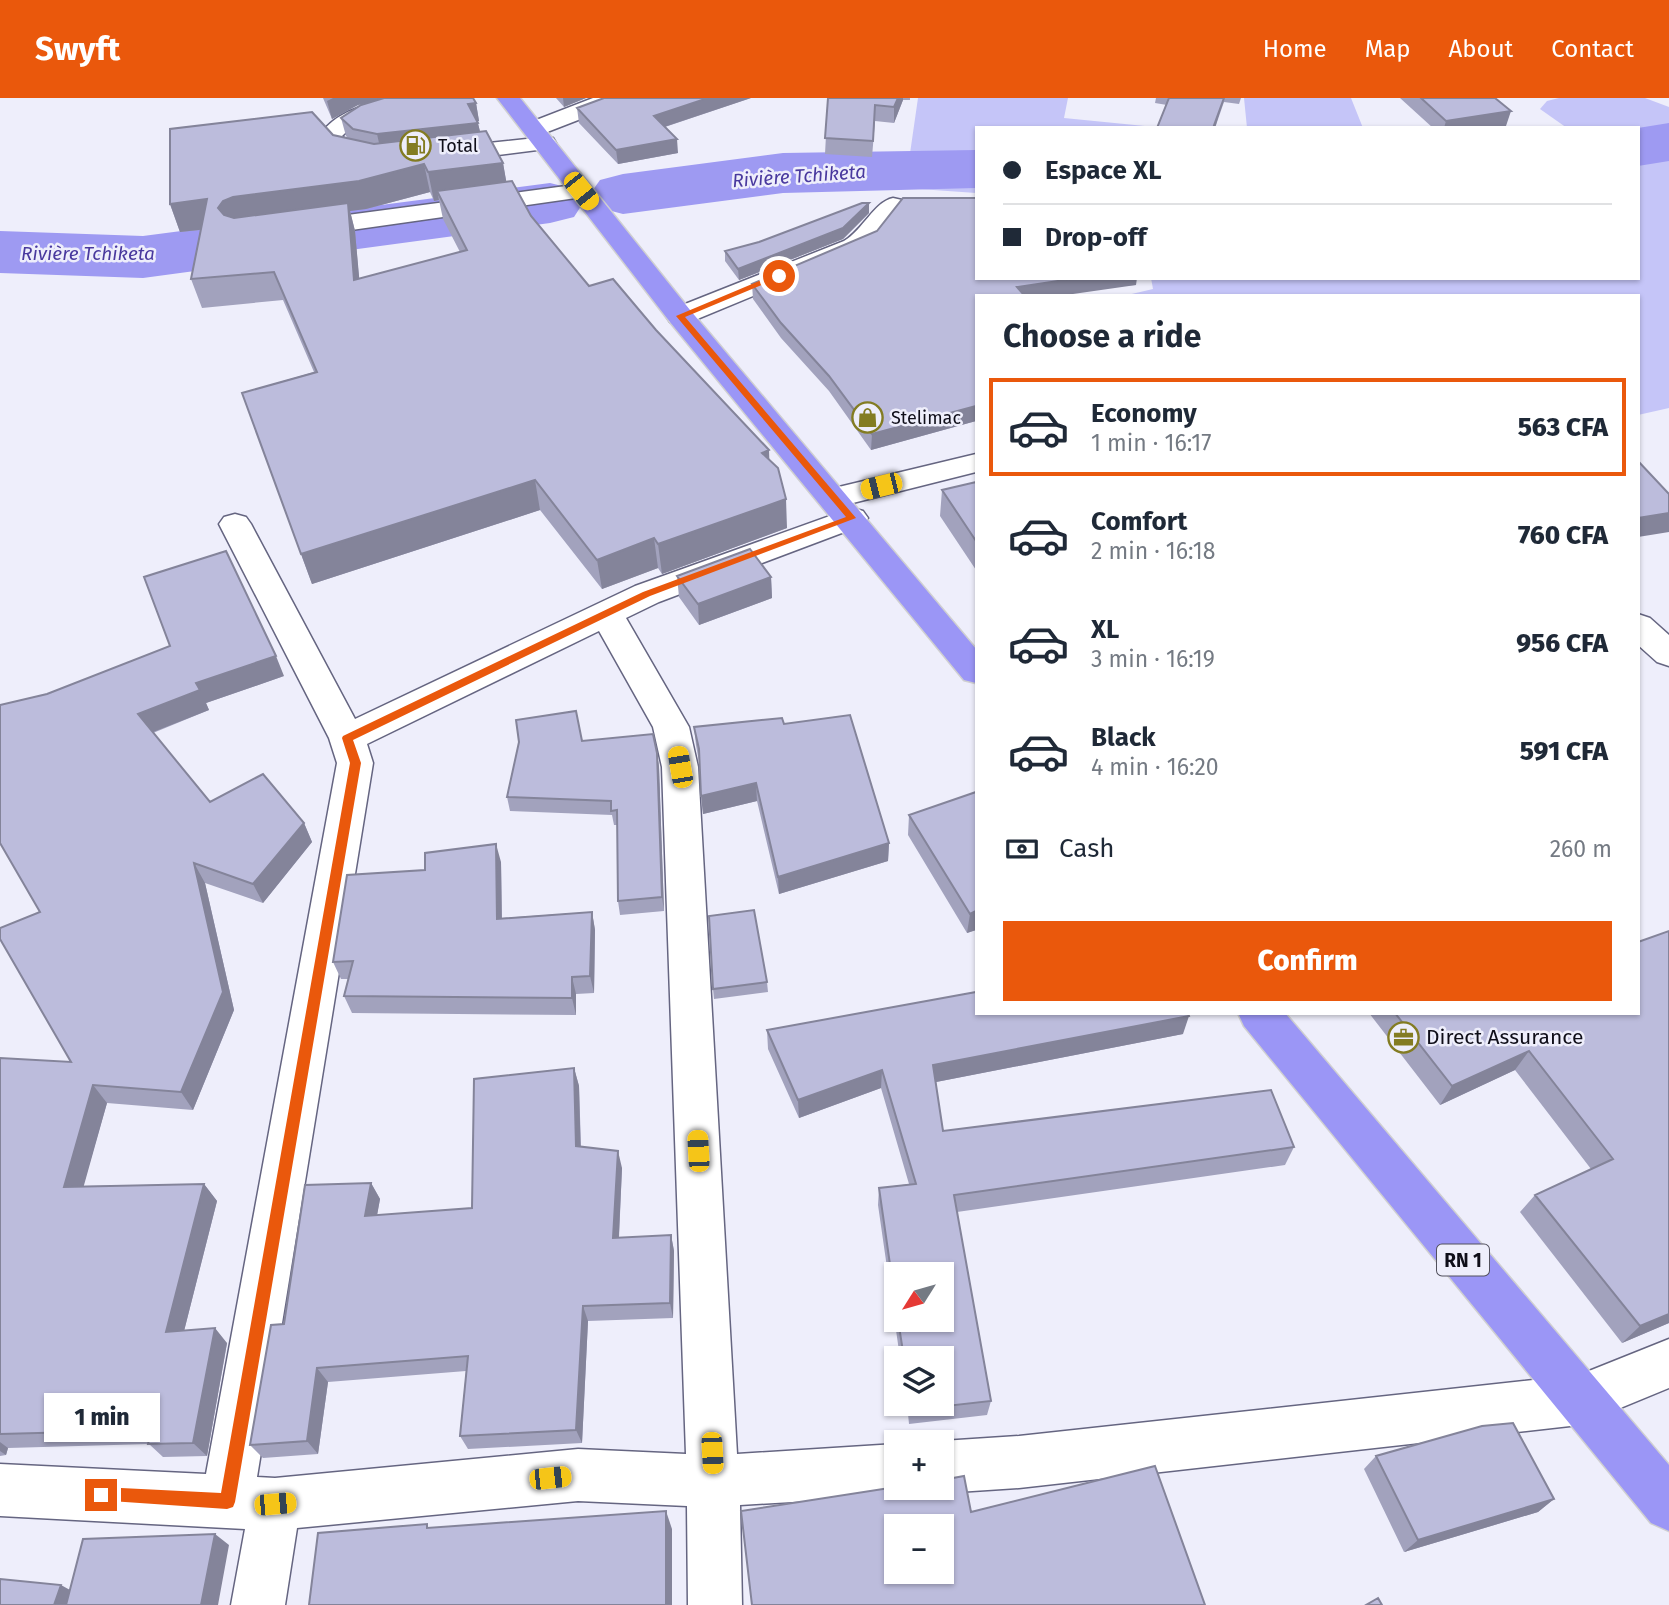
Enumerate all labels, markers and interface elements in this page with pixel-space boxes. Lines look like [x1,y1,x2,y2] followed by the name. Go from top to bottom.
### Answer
[35,29,120,69] text: Swyft
[1263,35,1327,63] text: Home
[1365,35,1411,63] text: Map
[1449,35,1513,63] text: About
[1551,35,1634,63] text: Contact
[398,129,432,163] fuel station icon: Total
[438,135,478,157] place label: Total
[1045,155,1162,186] text: Espace XL
[731,160,867,192] water label: Rivière Tchiketa
[560,168,603,214] car
[1045,222,1147,253] text: Drop-off
[21,242,155,265] water label: Rivière Tchiketa
[763,260,795,292] route start
[1003,317,1201,355] text: Choose a ride
[1007,396,1070,459] icon: car
[1091,398,1197,429] text: Economy
[851,401,885,435] shop icon: Stelimac
[891,407,961,429] place label: Stelimac
[1518,412,1608,443] text: 563 CFA
[1091,429,1211,457] text: 1 min · 16:17
[859,471,904,501] car
[1007,504,1070,567] icon: car
[1091,506,1187,537] text: Comfort
[1518,520,1608,551] text: 760 CFA
[1091,537,1215,565] text: 2 min · 16:18
[1007,612,1070,675] icon: car
[1091,614,1119,645] text: XL
[1516,628,1608,659] text: 956 CFA
[1091,645,1215,673] text: 3 min · 16:19
[1007,720,1070,783] icon: car
[1091,722,1156,753] text: Black
[1520,736,1608,767] text: 591 CFA
[667,744,694,790] car
[1091,753,1219,781] text: 4 min · 16:20
[1003,830,1041,868] icon: cash
[1059,833,1115,864] text: Cash
[1550,835,1612,863] text: 260 m
[1003,921,1612,1001] button: Confirm
[1386,1020,1420,1054] office icon: Direct Assurance
[1426,1024,1583,1050] place label: Direct Assurance
[687,1129,710,1173] car
[1437,1244,1489,1276] road number: RN 1
[884,1262,954,1332] north arrow
[884,1262,954,1584] map controls
[884,1346,954,1416] button: layers
[43,1394,159,1442] callout: 1 min
[74,1403,130,1431] text: 1 min
[884,1430,954,1500] button: +
[701,1431,724,1475] car
[529,1465,572,1491] car
[85,1479,117,1511] route end
[254,1492,297,1516] car
[884,1514,954,1584] button: −

